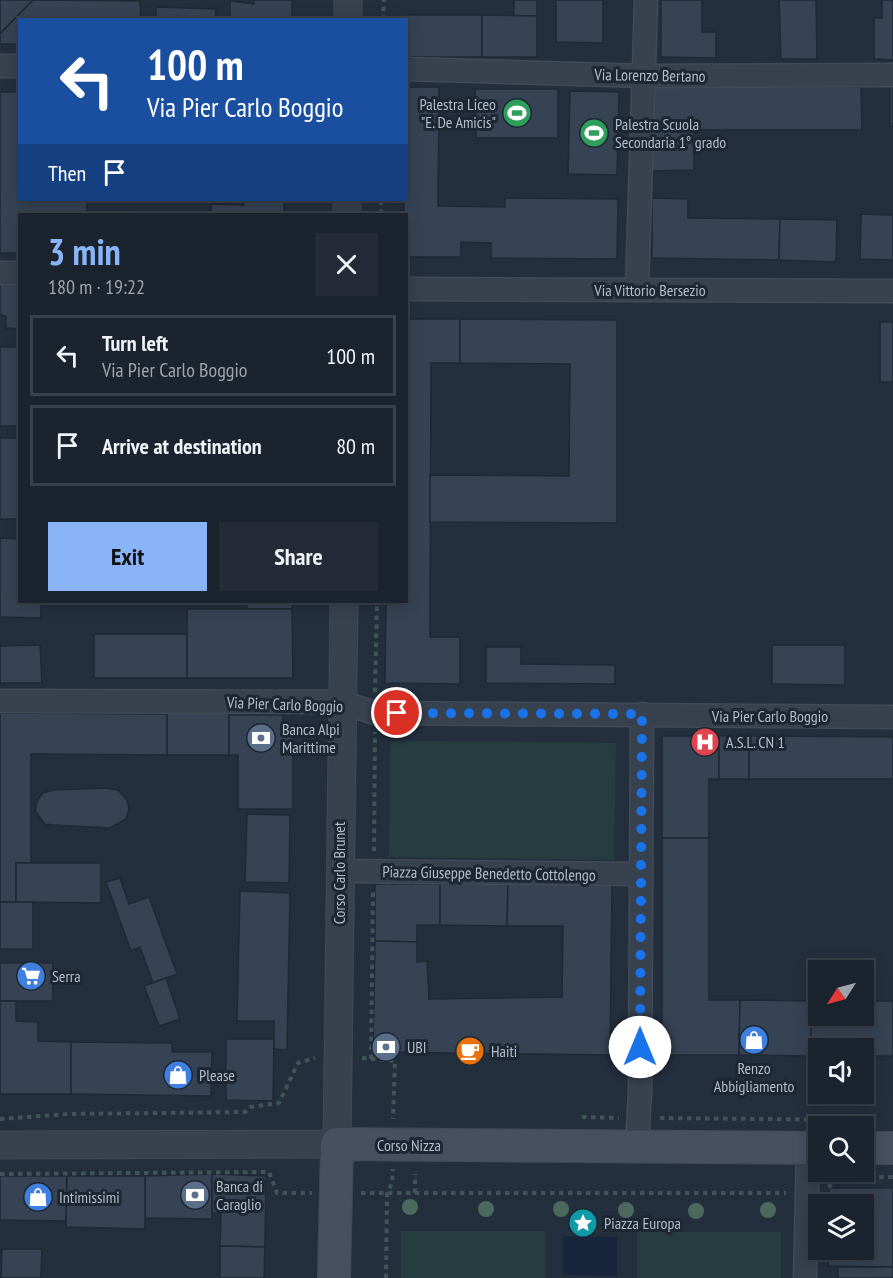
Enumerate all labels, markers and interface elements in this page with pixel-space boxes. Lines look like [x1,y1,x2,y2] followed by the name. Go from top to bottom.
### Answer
[147,37,244,92] text: 100 m
[48,42,126,120] icon: left
[593,64,706,86] street label: Via Lorenzo Bertano
[147,90,343,124] text: Via Pier Carlo Boggio
[420,94,496,132] place label: Palestra Liceo "E. De Amicis"
[501,97,533,129] sports icon: Palestra Liceo "E. De Amicis"
[615,114,726,152] place label: Palestra Scuola Secondaria 1° grado
[578,117,610,149] sports icon: Palestra Scuola Secondaria 1° grado
[98,156,131,189] icon: arrive
[48,159,86,187] text: Then
[48,228,121,275] text: 3 min
[315,233,378,296] button: close
[48,274,145,300] text: 180 m · 19:22
[593,280,706,300] street label: Via Vittorio Bersezio
[102,329,168,357] text: Turn left
[51,339,84,372] icon: left
[326,342,375,370] text: 100 m
[102,357,247,383] text: Via Pier Carlo Boggio
[51,429,84,462] icon: arrive
[102,432,262,460] text: Arrive at destination
[336,432,375,460] text: 80 m
[48,522,207,591] button: Exit
[219,522,378,591] button: Share
[371,687,422,738] pin
[226,692,344,716] street label: Via Pier Carlo Boggio
[380,696,413,729] icon: arrive
[711,706,828,726] street label: Via Pier Carlo Boggio
[282,719,340,757] place label: Banca Alpi Marittime
[245,722,277,754] bank icon: Banca Alpi Marittime
[689,726,721,758] hospital icon: A.S.L. CN 1
[726,732,785,752] place label: A.S.L. CN 1
[329,821,349,924] street label: Corso Carlo Brunet
[382,861,596,885] street label: Piazza Giuseppe Benedetto Cottolengo
[15,960,47,992] supermarket icon: Serra
[808,960,874,1026] north arrow
[808,960,874,1260] map controls
[52,966,81,986] place label: Serra
[608,1015,672,1079] position arrow
[738,1024,770,1056] shop icon: Renzo Abbigliamento
[370,1031,402,1063] bank icon: UBI
[454,1035,486,1067] cafe icon: Haiti
[407,1037,427,1057] place label: UBI
[808,1038,874,1104] button: sound
[491,1041,517,1061] place label: Haiti
[714,1058,794,1096] place label: Renzo Abbigliamento
[162,1059,194,1091] shop icon: Please
[199,1065,235,1085] place label: Please
[808,1116,874,1182] button: search
[377,1135,441,1155] street label: Corso Nizza
[216,1176,263,1214] place label: Banca di Caraglio
[179,1179,211,1211] bank icon: Banca di Caraglio
[22,1181,54,1213] shop icon: Intimissimi
[59,1187,120,1207] place label: Intimissimi
[808,1194,874,1260] button: layers
[567,1207,599,1239] place icon: Piazza Europa
[604,1213,681,1233] place label: Piazza Europa

